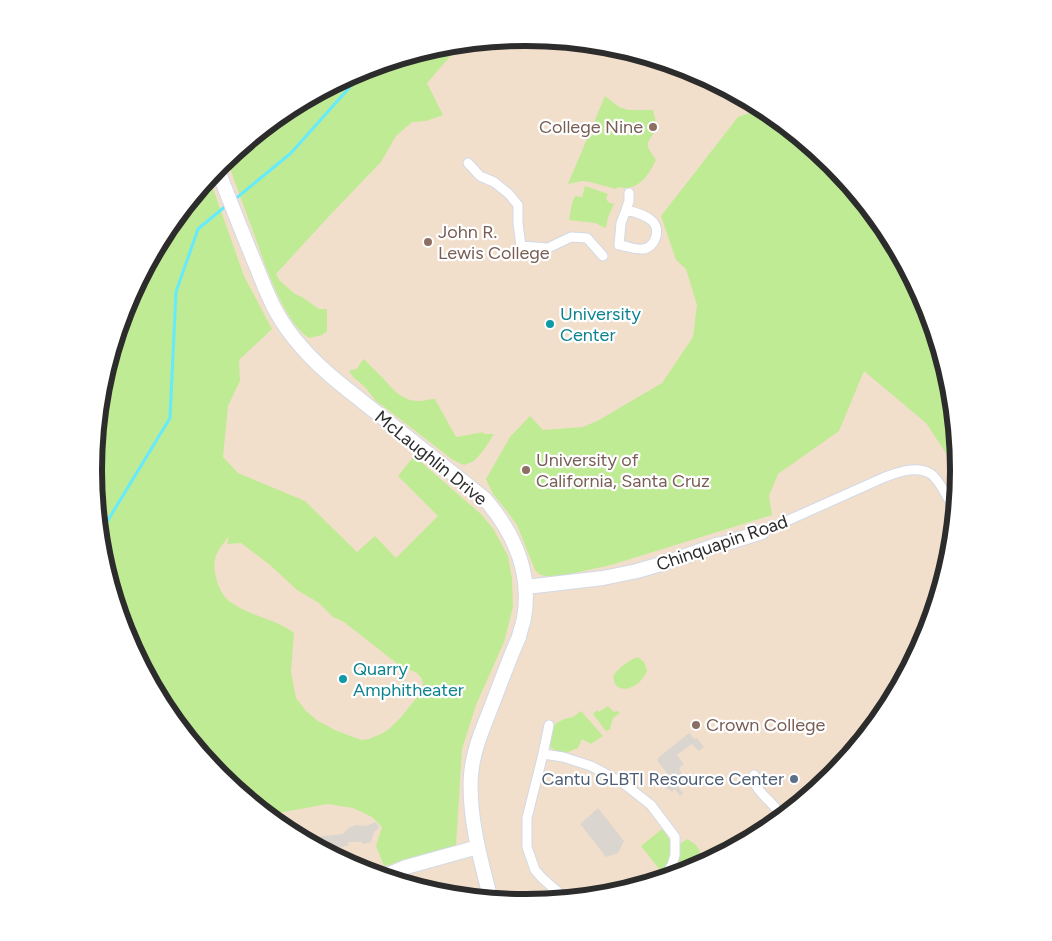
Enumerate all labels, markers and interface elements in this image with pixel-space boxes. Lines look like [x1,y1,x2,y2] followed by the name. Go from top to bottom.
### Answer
[539,116,643,138] place label: College Nine
[647,121,659,133] marker: College Nine
[438,221,550,264] place label: John R. Lewis College
[422,236,434,248] marker: John R. Lewis College
[560,303,641,346] place label: University Center
[544,318,556,330] marker: University Center
[370,406,492,510] street label: McLaughlin Drive
[536,449,710,492] place label: University of California, Santa Cruz
[520,464,532,476] marker: University of California, Santa Cruz
[653,510,791,576] street label: Chinquapin Road
[353,658,464,701] place label: Quarry Amphitheater
[337,673,349,685] marker: Quarry Amphitheater
[706,714,826,736] place label: Crown College
[690,719,702,731] marker: Crown College
[542,768,784,790] place label: Cantu GLBTI Resource Center
[788,773,800,785] marker: Cantu GLBTI Resource Center

